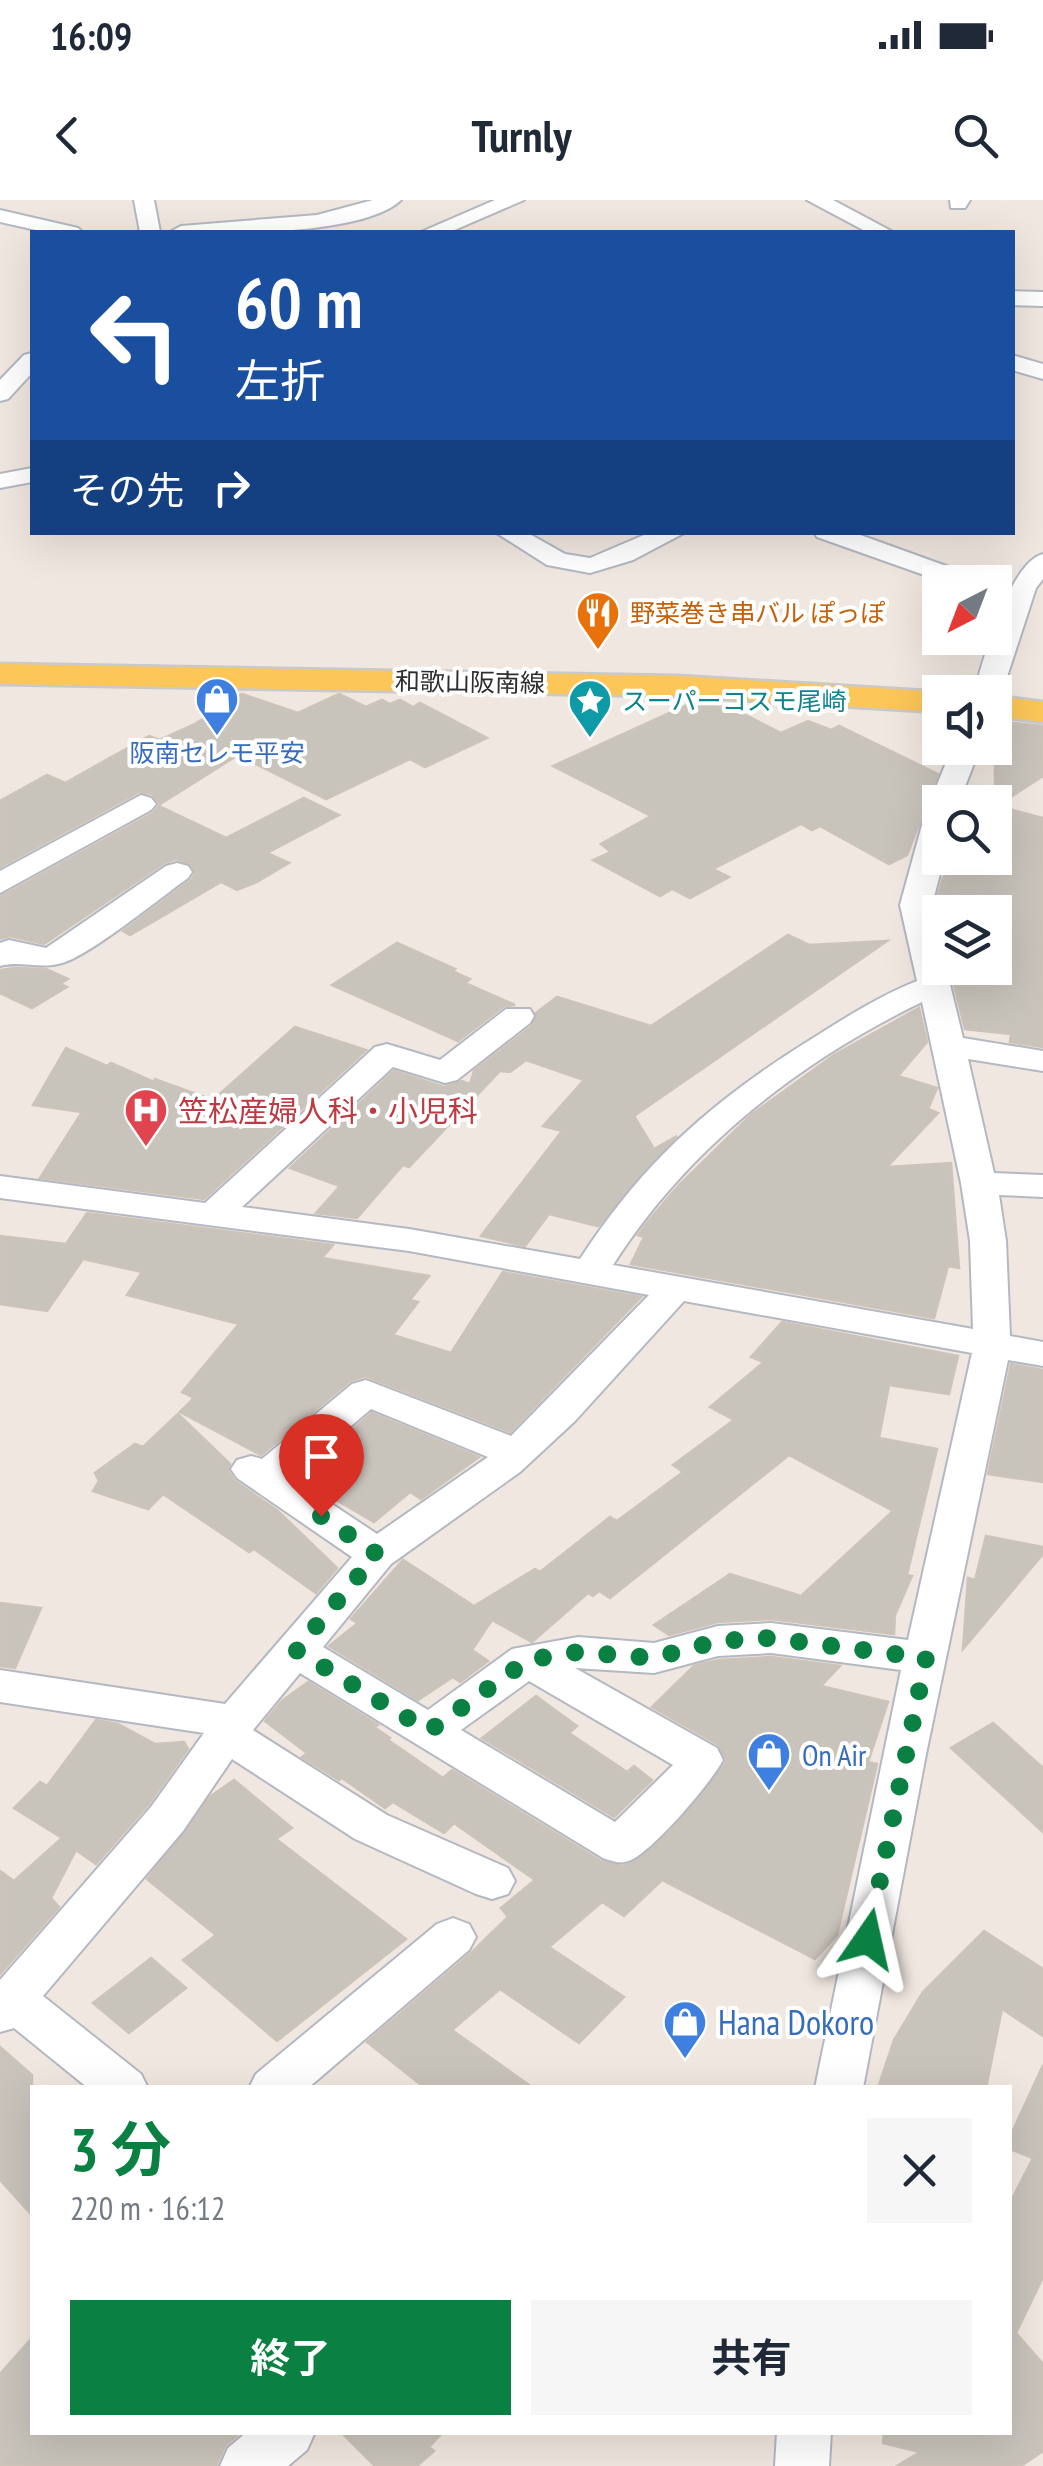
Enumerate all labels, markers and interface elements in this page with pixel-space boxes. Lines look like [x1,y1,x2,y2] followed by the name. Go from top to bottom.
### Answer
[50,11,132,60] text: 16:09
[472,106,571,164] text: Turnly
[40,108,95,163] icon: back
[948,108,1003,163] icon: search
[235,257,363,347] text: 60 m
[70,270,200,400] icon: left
[235,351,325,409] text: 左折
[204,460,259,515] icon: right
[70,465,184,514] text: その先
[922,565,1012,655] north arrow
[922,565,1012,985] map controls
[575,590,621,651] restaurant icon: 野菜巻き串バル ぽっぽ
[630,597,885,629] place label: 野菜巻き串バル ぽっぽ
[395,665,545,699] street label: 和歌山阪南線
[922,675,1012,765] button: sound
[194,676,240,737] shop icon: 阪南セレモ平安
[567,678,613,739] place icon: スーパーコスモ尾崎
[622,685,847,717] place label: スーパーコスモ尾崎
[129,737,305,769] place label: 阪南セレモ平安
[922,785,1012,875] button: search
[922,895,1012,985] button: layers
[123,1087,169,1148] hospital icon: 笠松産婦人科・小児科
[178,1091,478,1130] place label: 笠松産婦人科・小児科
[279,1414,364,1517] pin
[294,1429,349,1484] icon: arrive
[746,1731,792,1792] shop icon: On Air
[802,1735,867,1774] place label: On Air
[816,1887,920,1991] position arrow
[662,1999,708,2060] shop icon: Hana Dokoro
[718,1999,874,2045] place label: Hana Dokoro
[70,2110,171,2188] text: 3 分
[867,2118,972,2223] button: close
[70,2187,225,2229] text: 220 m · 16:12
[70,2300,511,2415] button: 終了
[531,2300,972,2415] button: 共有

